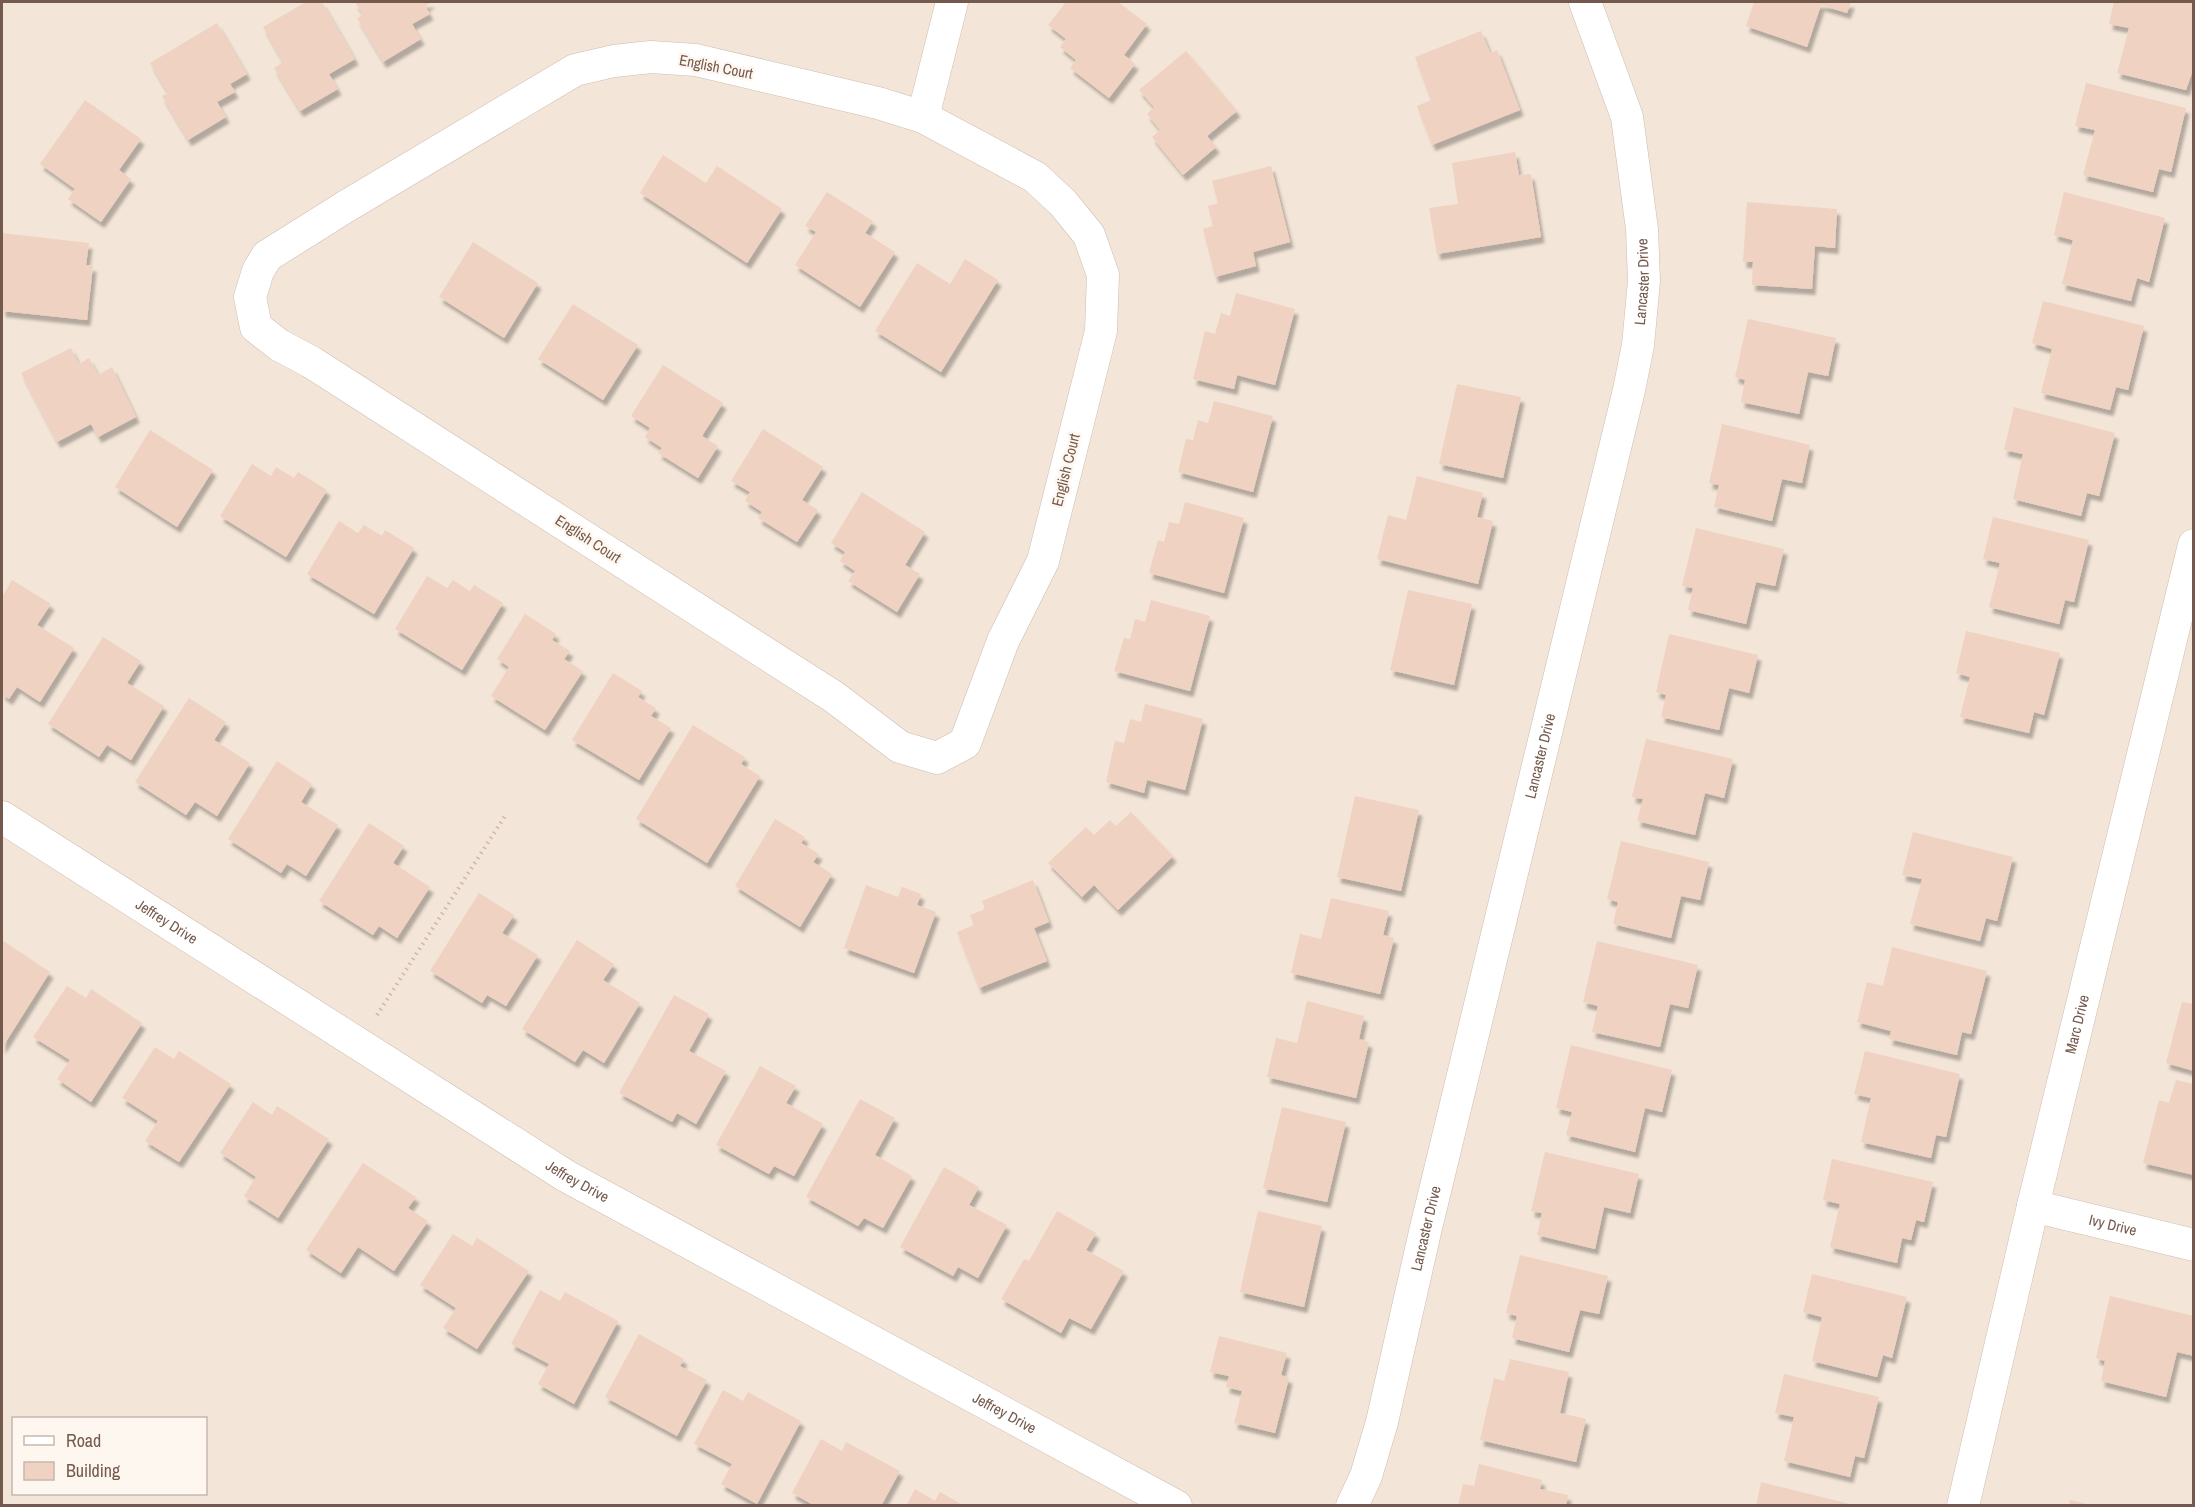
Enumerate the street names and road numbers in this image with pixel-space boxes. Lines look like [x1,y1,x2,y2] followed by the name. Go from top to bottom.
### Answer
[678,49,755,84] street label: English Court
[1629,238,1654,326] street label: Lancaster Drive
[1046,431,1085,509] street label: English Court
[551,509,626,568] street label: English Court
[1519,711,1560,801] street label: Lancaster Drive
[132,894,202,949] street label: Jeffrey Drive
[2059,992,2094,1056] street label: Marc Drive
[542,1155,613,1207] street label: Jeffrey Drive
[1406,1183,1446,1273] street label: Lancaster Drive
[2087,1209,2139,1241] street label: Ivy Drive
[969,1387,1040,1439] street label: Jeffrey Drive

